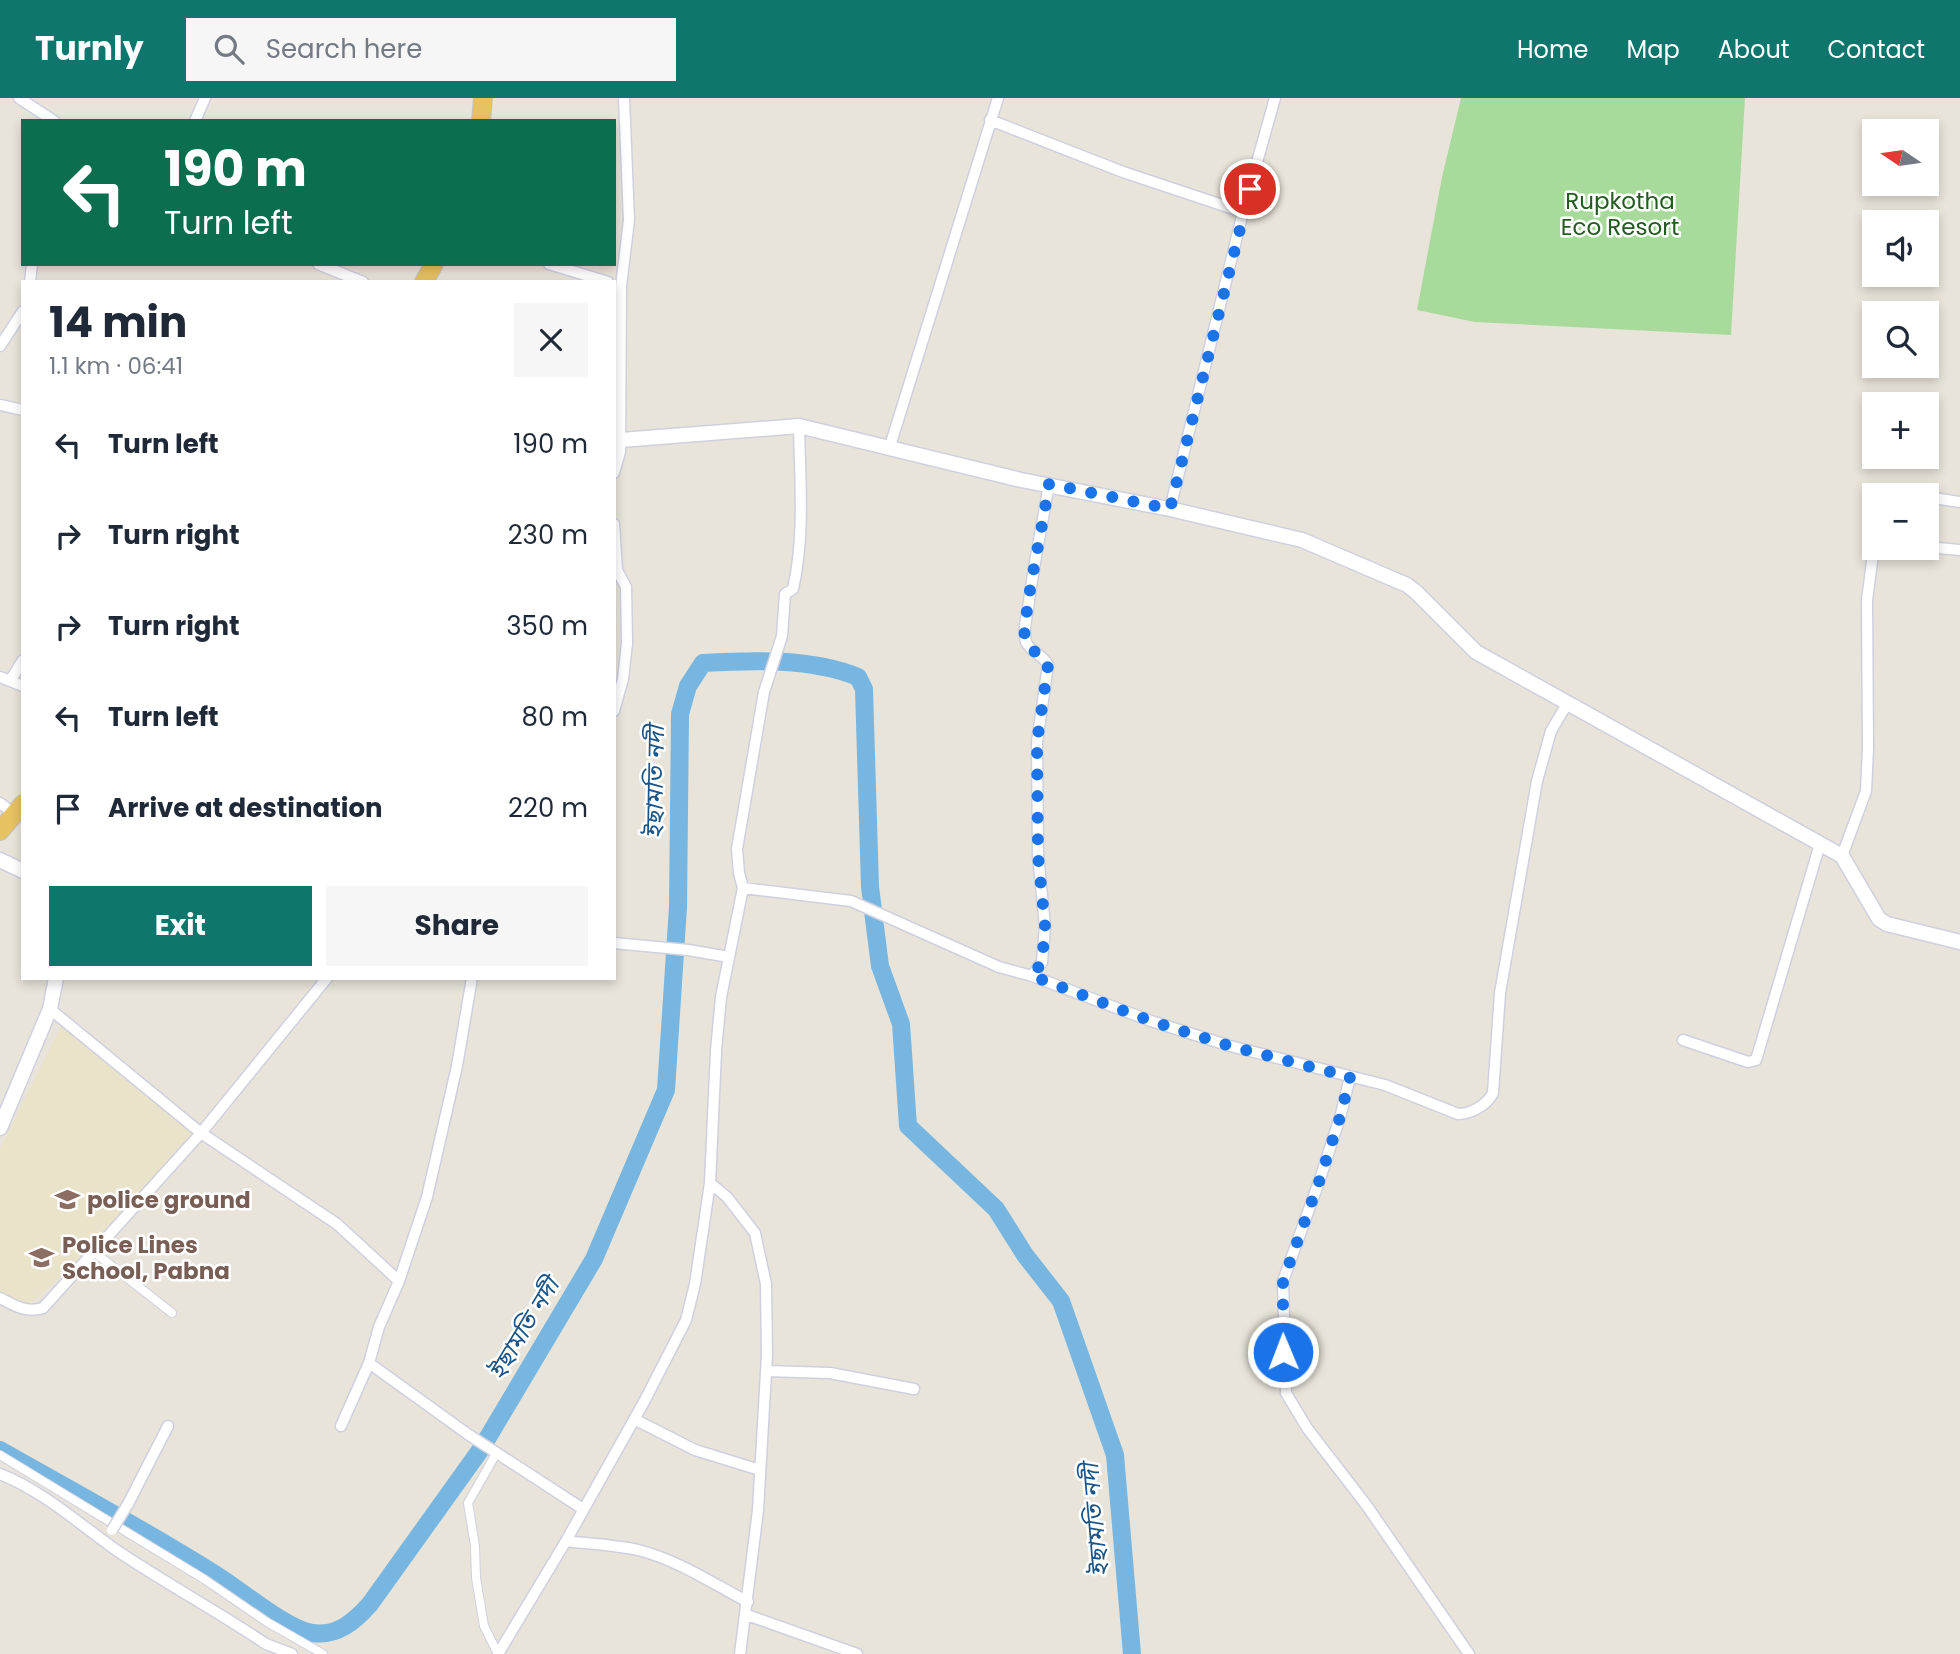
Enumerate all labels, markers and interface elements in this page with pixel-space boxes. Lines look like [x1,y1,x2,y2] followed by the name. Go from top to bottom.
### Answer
[186,18,676,81] search box
[35,25,144,72] text: Turnly
[210,30,248,68] icon: search
[266,31,422,67] text: Search here
[1517,33,1589,66] text: Home
[1627,33,1680,66] text: Map
[1718,33,1789,66] text: About
[1827,33,1925,66] text: Contact
[1862,119,1939,196] north arrow
[1862,119,1939,560] map controls
[164,135,307,203] text: 190 m
[49,147,140,238] icon: left
[1220,159,1280,219] pin
[1231,170,1269,208] icon: arrive
[1561,185,1679,243] park label: Rupkotha Eco Resort
[164,200,293,245] text: Turn left
[1862,210,1939,287] button: sound
[49,293,187,352] text: 14 min
[1862,301,1939,378] button: search
[514,303,588,377] button: close
[49,350,183,382] text: 1.1 km · 06:41
[1862,392,1939,469] button: +
[49,426,87,464] icon: left
[108,426,219,462] text: Turn left
[513,426,588,462] text: 190 m
[1862,483,1939,560] button: −
[49,517,87,555] icon: right
[108,517,240,553] text: Turn right
[508,517,588,553] text: 230 m
[49,608,87,646] icon: right
[108,608,240,644] text: Turn right
[506,608,588,644] text: 350 m
[49,699,87,737] icon: left
[108,699,219,735] text: Turn left
[522,699,588,735] text: 80 m
[637,721,672,839] water label: ইছামতি নদী
[49,790,87,828] icon: arrive
[108,790,383,826] text: Arrive at destination
[508,790,588,826] text: 220 m
[49,886,312,966] button: Exit
[326,886,588,966] button: Share
[87,1184,251,1216] place label: police ground
[53,1186,81,1214] school or university icon: police ground
[62,1229,230,1287] place label: Police Lines School, Pabna
[28,1244,56,1272] school or university icon: Police Lines School, Pabna
[480,1268,569,1386] water label: ইছামতি নদী
[1246,1315,1320,1389] position arrow
[1073,1458,1116,1578] water label: ইছামতি নদী

